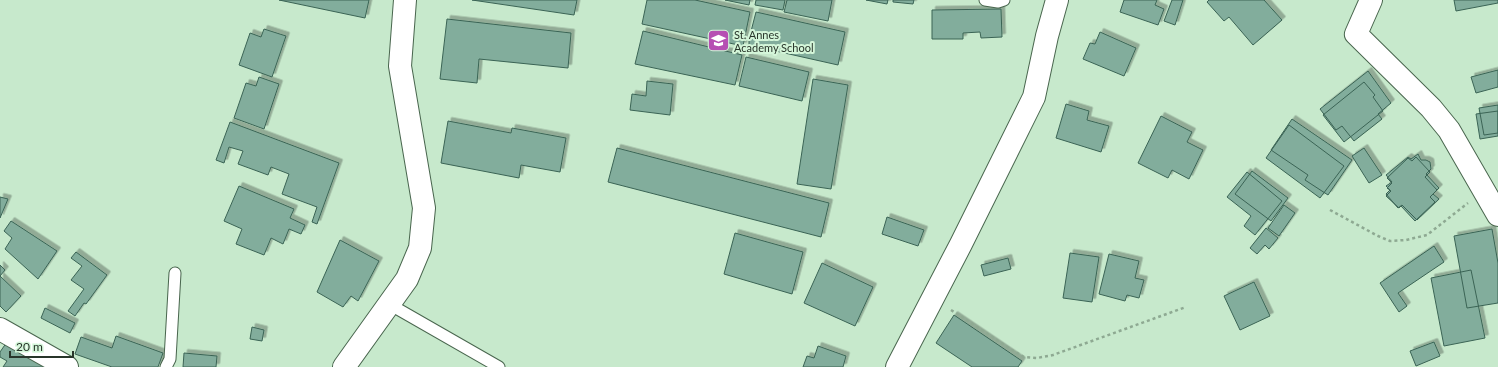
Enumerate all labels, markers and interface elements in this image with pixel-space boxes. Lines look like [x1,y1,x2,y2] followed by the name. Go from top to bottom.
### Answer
[705,28,731,54] school or university icon: St. Annes Academy School
[734,28,814,54] place label: St. Annes Academy School
[10,333,73,359] scale bar
[16,339,43,354] text: 20 m

